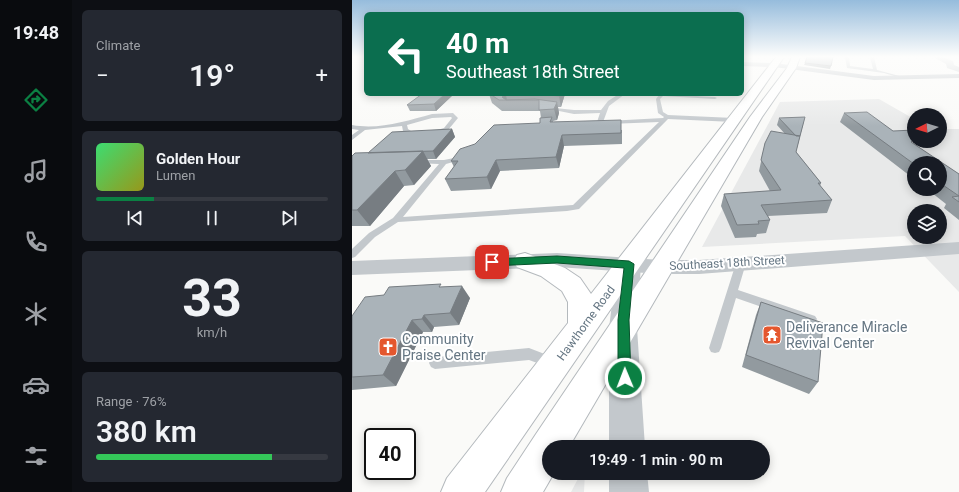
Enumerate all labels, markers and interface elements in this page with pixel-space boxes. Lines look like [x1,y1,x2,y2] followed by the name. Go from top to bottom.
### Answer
[13,22,59,43] text: 19:48
[446,27,509,60] text: 40 m
[380,28,432,80] icon: left
[96,38,140,53] text: Climate
[189,58,235,93] text: 19°
[446,61,620,82] text: Southeast 18th Street
[96,63,109,88] text: −
[316,63,328,88] text: +
[22,86,50,114] icon: directions
[907,108,947,148] north arrow
[907,108,947,244] map controls
[156,150,240,168] text: Golden Hour
[907,156,947,196] button: search
[22,157,50,185] icon: music
[156,168,195,183] text: Lumen
[907,204,947,244] button: layers
[124,207,146,229] icon: previous
[201,207,223,229] icon: pause
[278,207,300,229] icon: next
[22,228,50,256] icon: phone
[475,245,509,279] pin
[481,251,503,273] icon: arrive
[669,253,785,273] street label: Southeast 18th Street
[182,268,242,329] text: 33
[554,283,618,363] street label: Hawthorne Road
[22,300,50,328] icon: climate
[786,319,907,351] place label: Deliverance Miracle Revival Center
[761,324,783,346] temple icon: Deliverance Miracle Revival Center
[197,325,227,340] text: km/h
[402,331,486,363] place label: Community Praise Center
[377,336,399,358] church icon: Community Praise Center
[604,357,646,399] position arrow
[22,371,50,399] icon: car
[96,394,166,409] text: Range · 76%
[96,414,197,449] text: 380 km
[364,428,416,480] speed limit sign: 40
[22,442,50,470] icon: filters
[589,451,723,469] text: 19:49 · 1 min · 90 m

